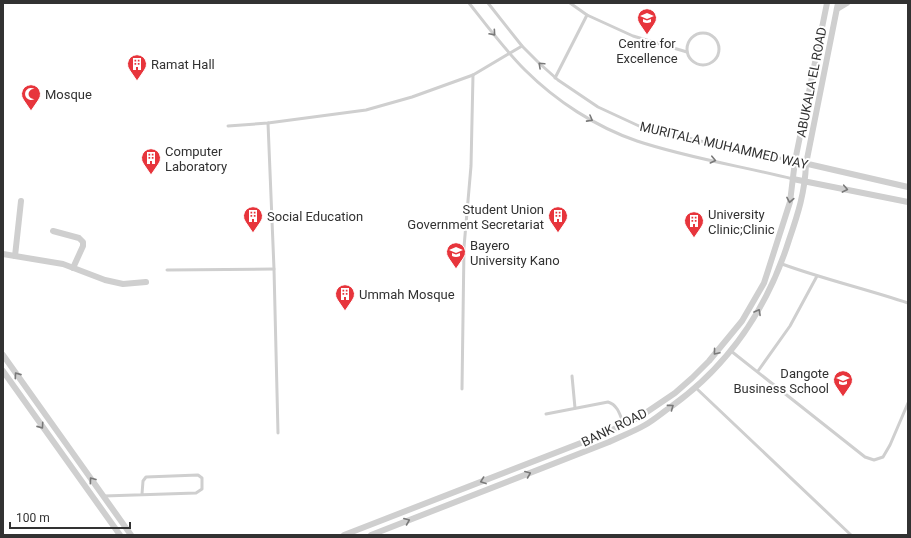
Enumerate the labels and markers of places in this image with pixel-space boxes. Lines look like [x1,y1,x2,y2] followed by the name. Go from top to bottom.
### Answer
[636,7,658,35] school or university icon: Centre for Excellence
[616,36,678,66] place label: Centre for Excellence
[126,53,148,81] building icon: Ramat Hall
[151,57,215,72] place label: Ramat Hall
[20,83,42,111] mosque icon: Mosque
[45,87,92,102] place label: Mosque
[165,144,227,174] place label: Computer Laboratory
[140,147,162,175] building icon: Computer Laboratory
[407,202,544,232] place label: Student Union Government Secretariat
[242,205,264,233] building icon: Social Education
[547,205,569,233] building icon: Student Union Government Secretariat
[708,207,775,237] place label: University Clinic;Clinic
[267,209,363,224] place label: Social Education
[683,210,705,238] building icon: University Clinic;Clinic
[470,238,560,268] place label: Bayero University Kano
[445,241,467,269] school or university icon: Bayero University Kano
[334,283,356,311] building icon: Ummah Mosque
[359,287,455,302] place label: Ummah Mosque
[733,366,829,396] place label: Dangote Business School
[832,369,854,397] school or university icon: Dangote Business School

